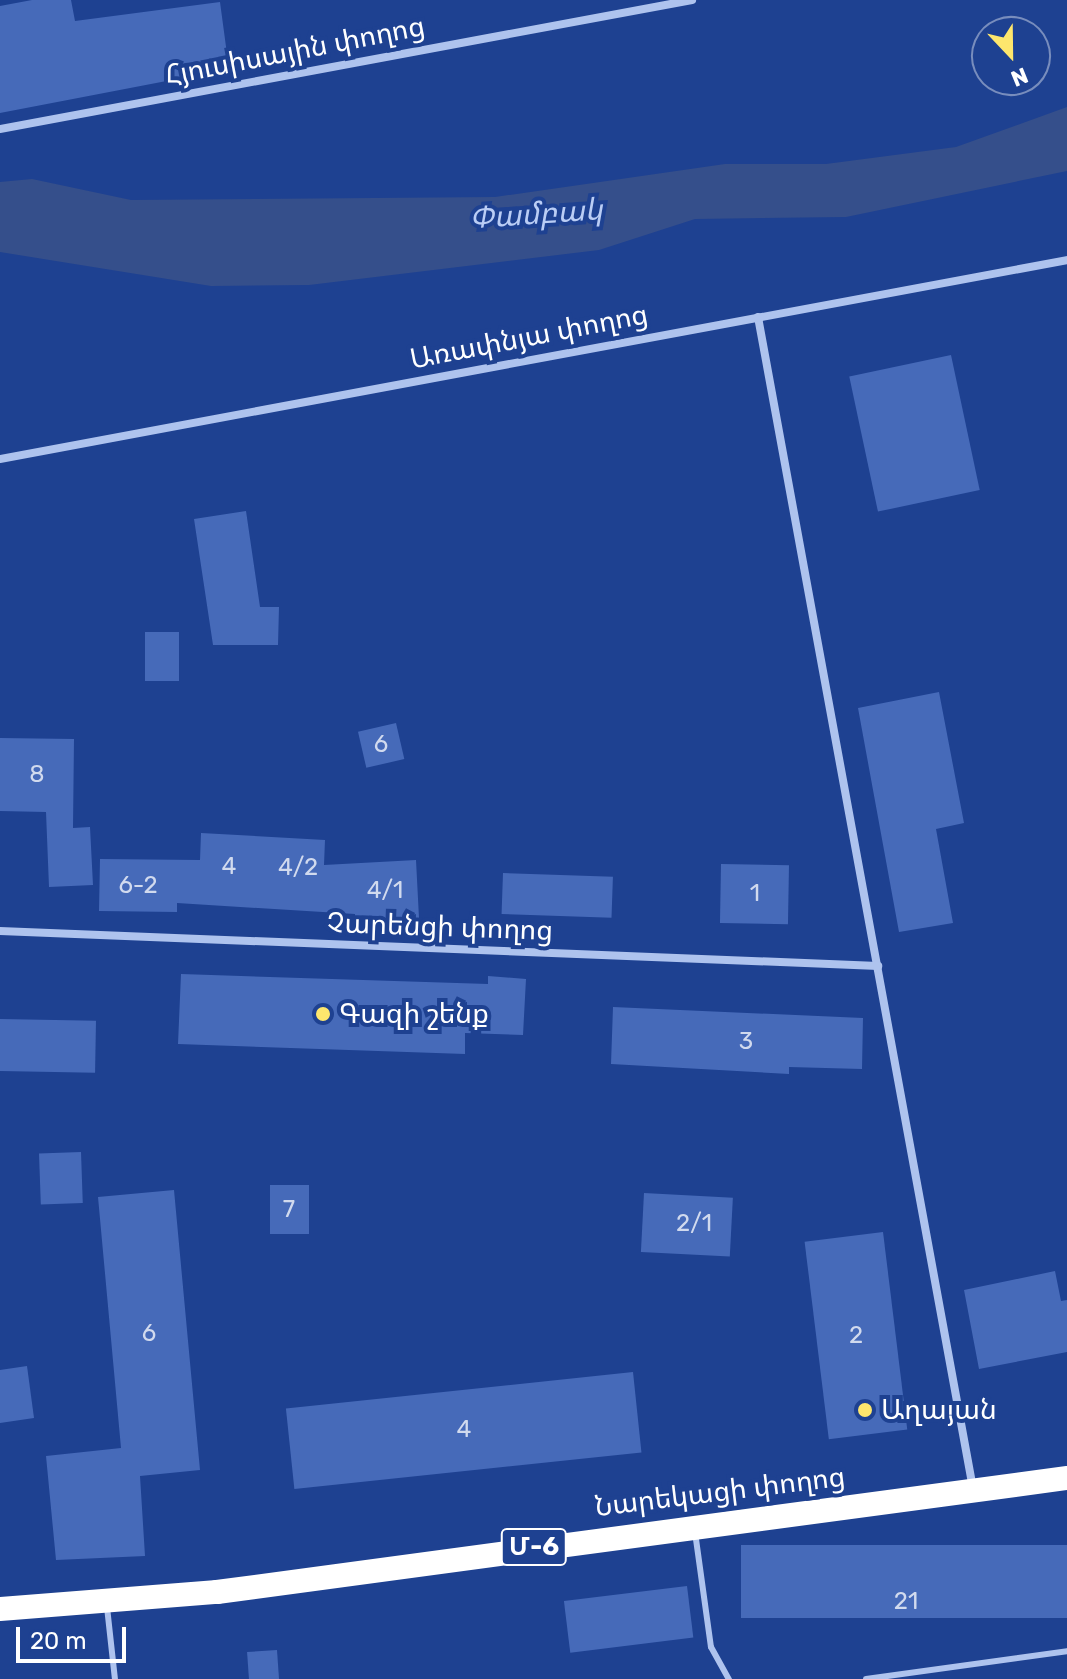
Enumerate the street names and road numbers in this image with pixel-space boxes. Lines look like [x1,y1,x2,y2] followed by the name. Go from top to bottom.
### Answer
[162,9,428,93] street label: Հյուսիսային փողոց
[407,297,651,377] street label: Առափնյա փողոց
[326,906,554,948] street label: Չարենցի փողոց
[593,1460,847,1524] street label: Նարեկացի փողոց
[500,1525,568,1569] road number: Մ-6

